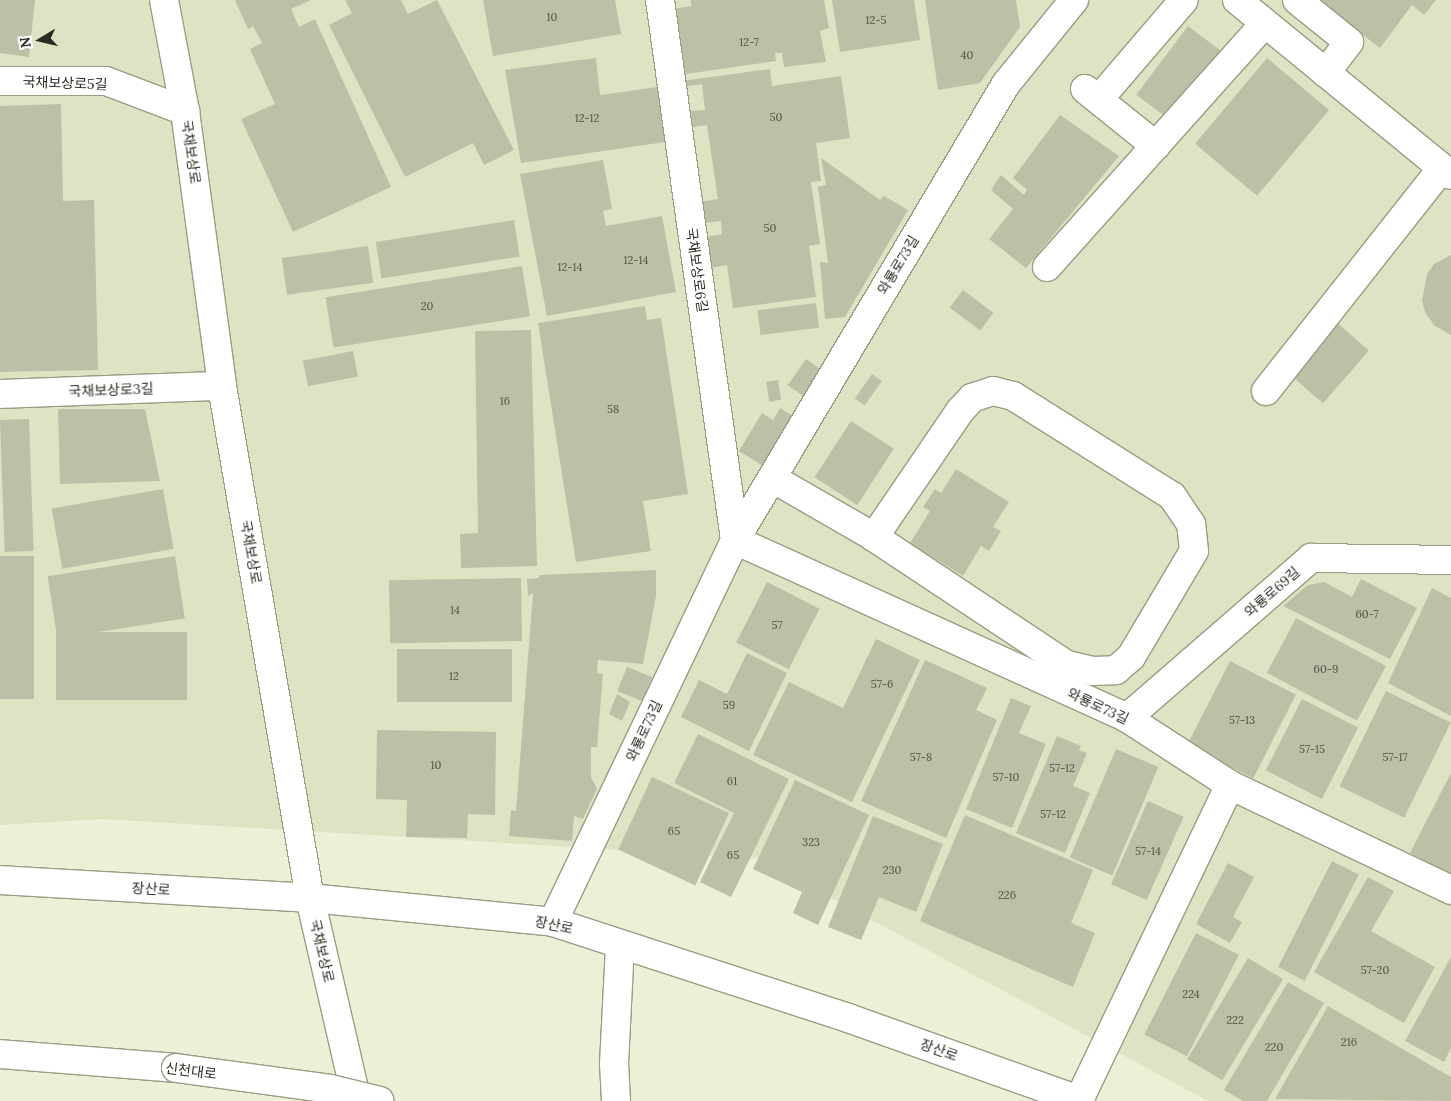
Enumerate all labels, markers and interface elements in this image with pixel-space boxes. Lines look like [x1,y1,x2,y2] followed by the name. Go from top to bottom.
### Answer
[547,10,557,24] house number: 10
[865,13,887,27] house number: 12-5
[15,15,65,65] north arrow
[739,35,759,49] house number: 12-7
[15,36,35,49] text: N
[961,48,973,62] house number: 40
[22,73,108,93] street label: 국채보상로5길
[770,110,782,124] house number: 50
[575,111,599,125] house number: 12-12
[178,119,204,185] street label: 국채보상로
[764,221,776,235] house number: 50
[683,227,711,313] street label: 국채보상로6길
[874,232,922,298] street label: 와룡로73길
[624,253,648,267] house number: 12-14
[558,260,582,274] house number: 12-14
[421,299,433,313] house number: 20
[68,380,154,400] street label: 국채보상로3길
[500,394,510,408] house number: 16
[607,402,619,416] house number: 58
[237,519,265,585] street label: 국채보상로
[1241,563,1303,621] street label: 와룡로69길
[450,603,460,617] house number: 14
[1356,607,1378,621] house number: 60-7
[771,618,783,632] house number: 57
[1314,662,1338,676] house number: 60-9
[449,669,459,683] house number: 12
[871,677,893,691] house number: 57-6
[1065,684,1131,728] street label: 와룡로73길
[622,698,666,764] street label: 와룡로73길
[723,698,735,712] house number: 59
[1229,713,1255,727] house number: 57-13
[1299,742,1325,756] house number: 57-15
[910,750,932,764] house number: 57-8
[1382,750,1408,764] house number: 57-17
[431,758,441,772] house number: 10
[1049,761,1075,775] house number: 57-12
[993,770,1019,784] house number: 57-10
[727,774,737,788] house number: 61
[1040,807,1066,821] house number: 57-12
[668,824,680,838] house number: 65
[802,835,820,849] house number: 323
[1135,844,1161,858] house number: 57-14
[727,848,739,862] house number: 65
[883,863,901,877] house number: 230
[131,880,171,898] street label: 장산로
[998,888,1016,902] house number: 226
[533,913,575,937] street label: 장산로
[307,918,337,984] street label: 국채보상로
[1361,963,1389,977] house number: 57-20
[1182,987,1200,1001] house number: 224
[1226,1013,1244,1027] house number: 222
[918,1035,960,1065] street label: 장산로
[1341,1035,1357,1049] house number: 216
[1265,1040,1283,1054] house number: 220
[164,1060,218,1082] street label: 신천대로

